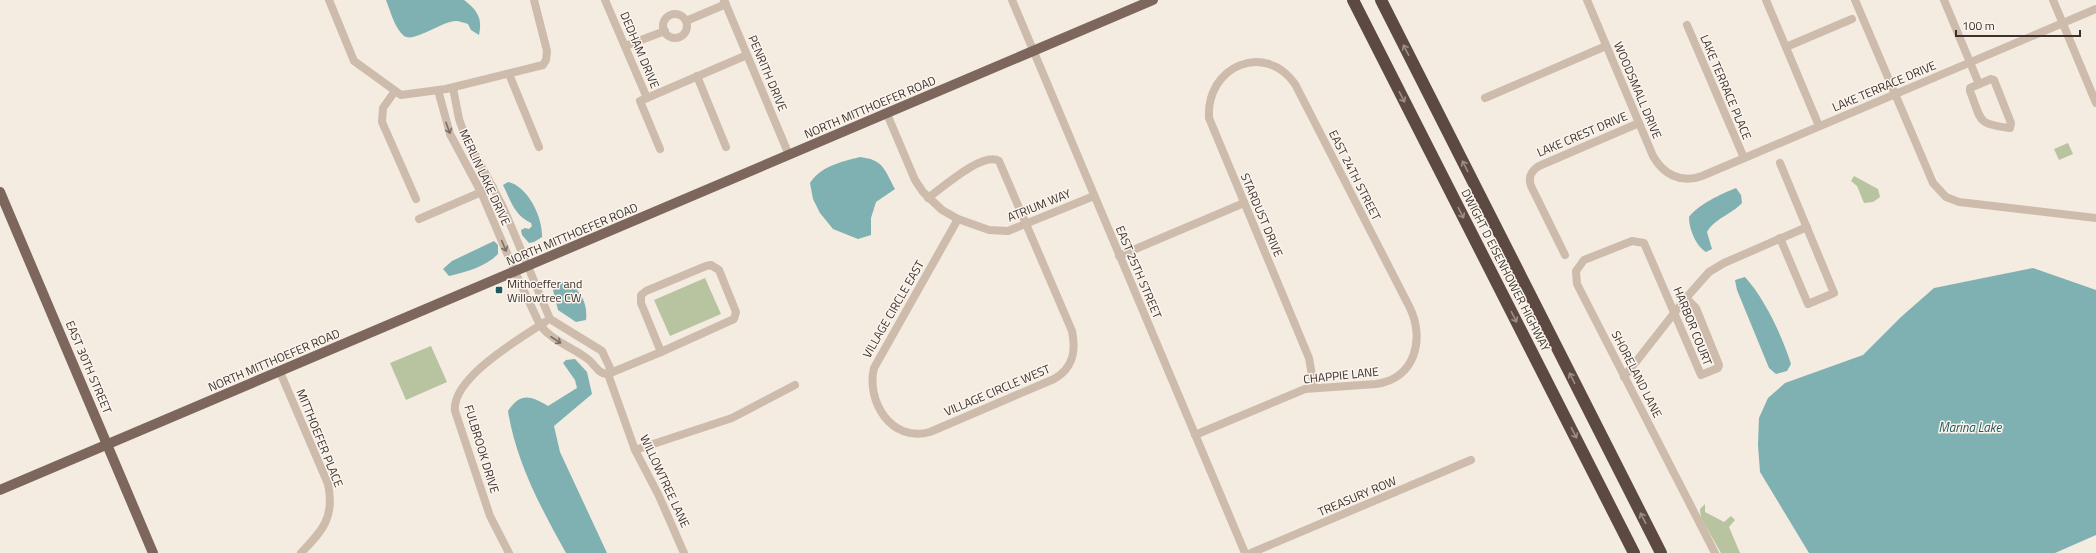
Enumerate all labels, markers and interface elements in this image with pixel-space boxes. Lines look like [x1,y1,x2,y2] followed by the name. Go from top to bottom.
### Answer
[615,9,665,92] street label: DEDHAM DRIVE
[1956,12,2080,38] scale bar
[1962,16,1995,35] text: 100 m
[743,32,793,114] street label: PENRITH DRIVE
[1695,32,1757,143] street label: LAKE TERRACE PLACE
[1609,39,1667,142] street label: WOODSMALL DRIVE
[1402,44,1409,56] one-way arrow
[1829,55,1939,116] street label: LAKE TERRACE DRIVE
[801,70,939,143] street label: NORTH MITTHOEFER ROAD
[1399,91,1407,103] one-way arrow
[1534,106,1631,162] street label: LAKE CREST DRIVE
[445,122,453,134] one-way arrow
[454,126,516,229] street label: MERLIN LAKE DRIVE
[1324,126,1386,224] street label: EAST 24TH STREET
[1461,160,1468,172] one-way arrow
[1236,170,1288,260] street label: STARDUST DRIVE
[1004,183,1074,226] street label: ATRIUM WAY
[1457,185,1556,355] street label: DWIGHT D EISENHOWER HIGHWAY
[503,197,641,270] street label: NORTH MITTHOEFER ROAD
[1458,207,1465,219] one-way arrow
[1111,223,1167,322] street label: EAST 25TH STREET
[500,239,508,251] one-way arrow
[857,256,929,361] street label: VILLAGE CIRCLE EAST
[507,274,582,307] place label: Mithoeffer and Willowtree CW
[1669,284,1718,369] street label: HARBOR COURT
[494,285,504,295] marker: Mithoeffer and Willowtree CW
[1511,311,1518,323] one-way arrow
[61,318,117,417] street label: EAST 30TH STREET
[205,323,343,396] street label: NORTH MITTHOEFER ROAD
[1607,327,1667,421] street label: SHORELAND LANE
[550,336,562,344] one-way arrow
[941,359,1054,421] street label: VILLAGE CIRCLE WEST
[1302,362,1380,388] street label: CHAPPIE LANE
[1568,372,1575,384] one-way arrow
[292,386,348,490] street label: MITTHOEFER PLACE
[460,402,505,496] street label: FULBROOK DRIVE
[1939,417,2002,437] water label: Marina Lake
[1571,427,1578,439] one-way arrow
[635,431,695,531] street label: WILLOWTREE LANE
[1315,471,1400,521] street label: TREASURY ROW
[1639,513,1647,525] one-way arrow

